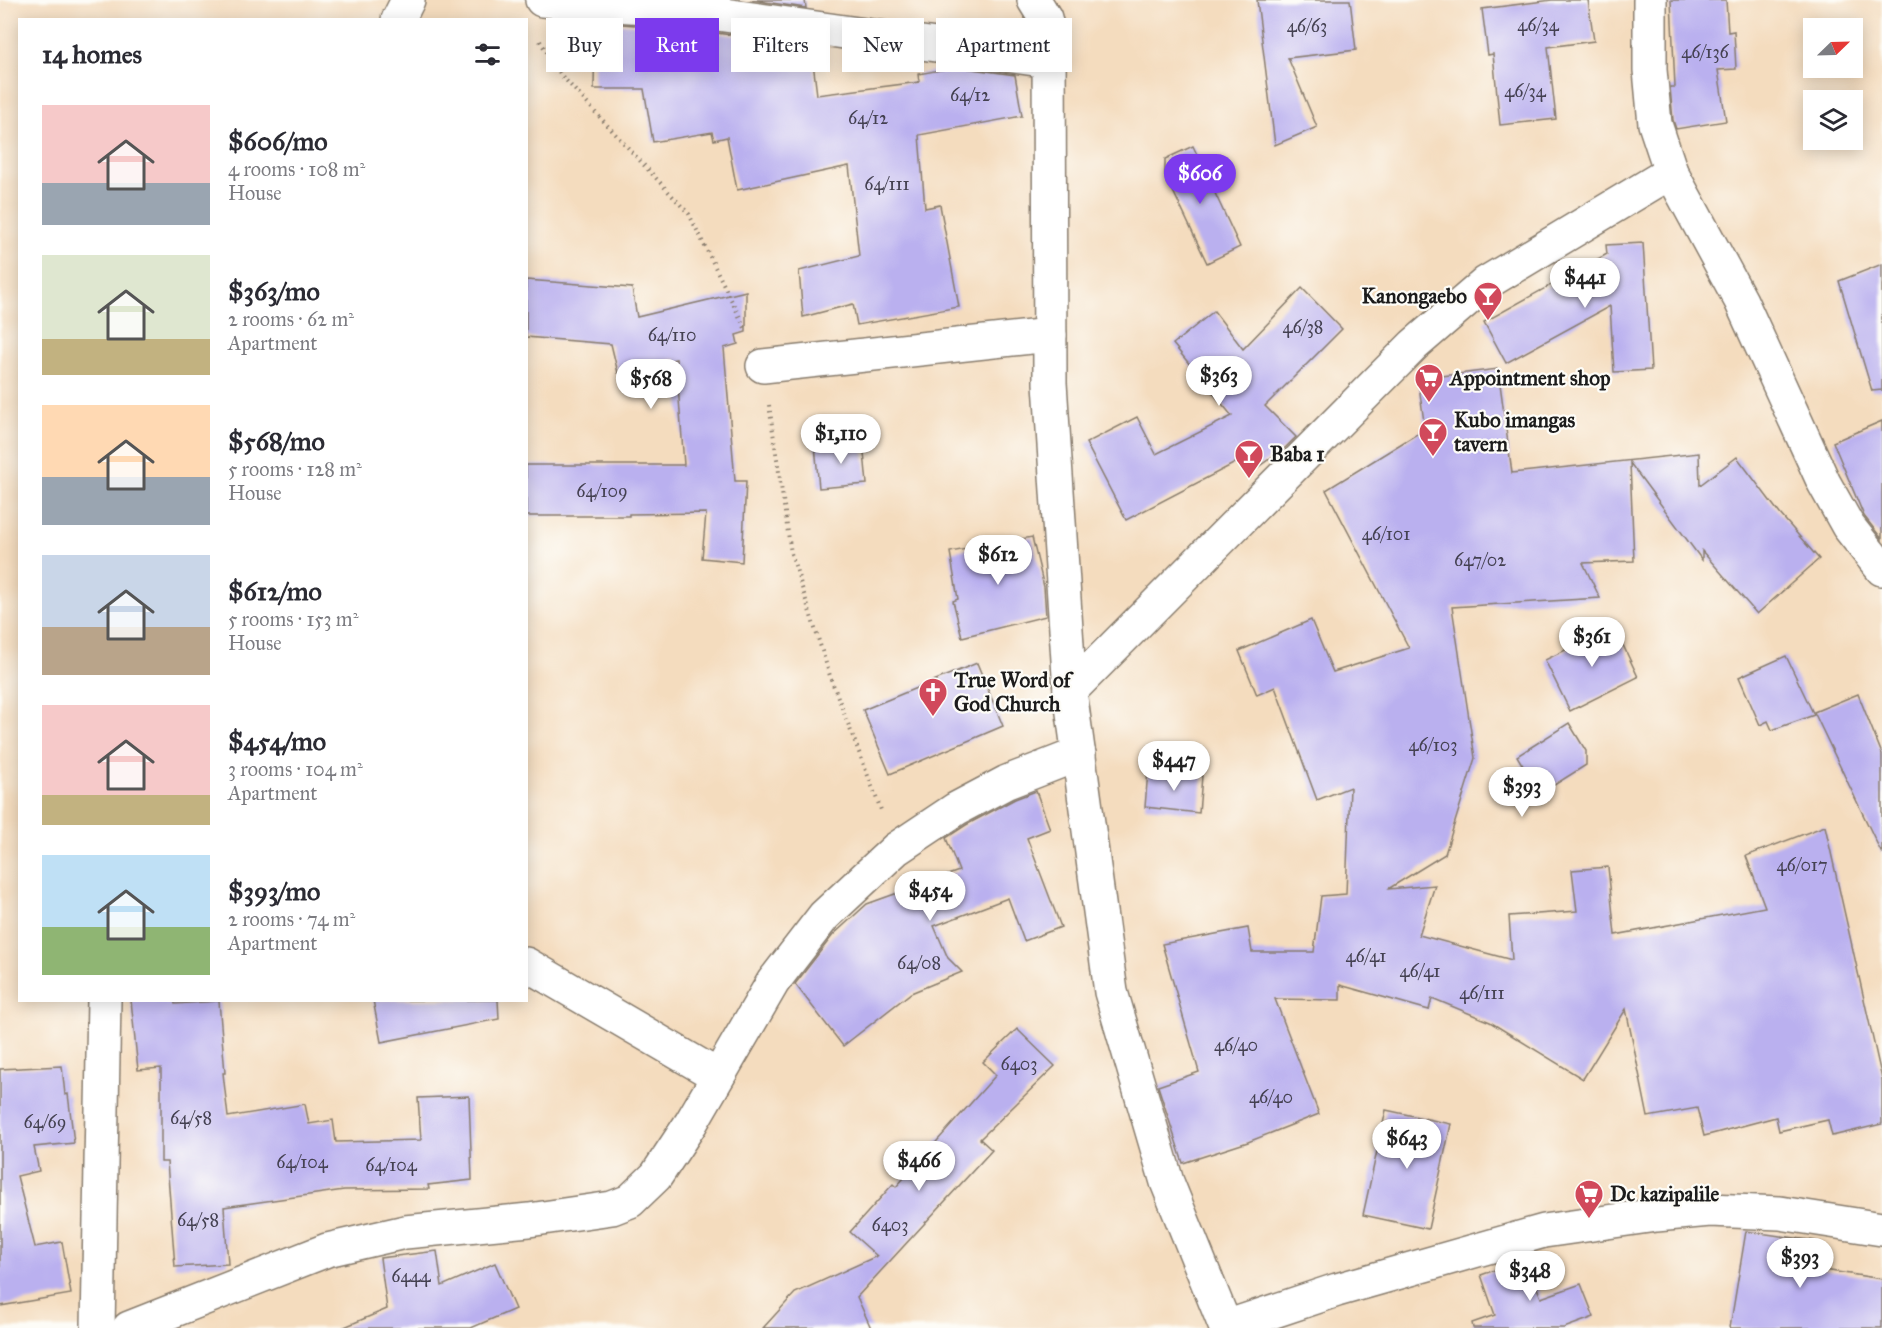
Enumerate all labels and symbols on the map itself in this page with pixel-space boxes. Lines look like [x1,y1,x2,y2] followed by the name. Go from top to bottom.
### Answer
[1517,14,1560,36] house number: 46/34
[1287,15,1327,37] house number: 46/63
[1803,18,1863,78] north arrow
[1681,41,1730,63] house number: 46/136
[1504,80,1547,102] house number: 46/34
[950,84,990,106] house number: 64/12
[848,107,888,129] house number: 64/12
[1164,154,1236,205] pin: $606
[864,173,910,195] house number: 64/111
[1549,258,1621,309] pin: $441
[1472,280,1504,322] bar icon: Kanongaebo
[1361,283,1467,309] place label: Kanongaebo
[1283,316,1323,338] house number: 46/38
[648,324,696,346] house number: 64/110
[1183,356,1255,407] pin: $363
[615,359,687,410] pin: $568
[1413,362,1445,404] supermarket icon: Appointment shop
[1448,365,1611,391] place label: Appointment shop
[1453,407,1576,457] place label: Kubo imangas tavern
[792,414,890,465] pin: $1,110
[1417,416,1449,458] bar icon: Kubo imangas tavern
[1233,438,1265,480] bar icon: Baba 1
[1270,441,1325,467] place label: Baba 1
[576,480,628,502] house number: 64/109
[1362,523,1410,545] house number: 46/101
[962,535,1034,586] pin: $612
[1454,549,1506,571] house number: 647/02
[1556,617,1628,668] pin: $361
[953,667,1075,717] place label: True Word of God Church
[917,676,949,718] church icon: True Word of God Church
[1409,734,1457,756] house number: 46/103
[1138,741,1210,792] pin: $447
[1486,767,1558,818] pin: $393
[1776,854,1828,876] house number: 46/017
[894,871,966,922] pin: $454
[1346,945,1386,967] house number: 46/41
[897,952,941,974] house number: 64/08
[1400,960,1440,982] house number: 46/41
[1459,982,1505,1004] house number: 46/111
[1214,1034,1258,1056] house number: 46/40
[1001,1053,1037,1075] house number: 6403
[1249,1086,1293,1108] house number: 46/40
[170,1107,212,1129] house number: 64/58
[24,1111,67,1133] house number: 64/69
[1371,1119,1443,1170] pin: $643
[883,1141,955,1192] pin: $466
[276,1151,329,1173] house number: 64/104
[365,1154,418,1176] house number: 64/104
[1573,1178,1605,1220] supermarket icon: Dc kazipalile
[1610,1181,1719,1207] place label: Dc kazipalile
[177,1209,219,1231] house number: 64/58
[872,1214,908,1236] house number: 6403
[1764,1238,1836,1289] pin: $393
[1494,1251,1566,1302] pin: $348
[391,1265,432,1287] house number: 6444

